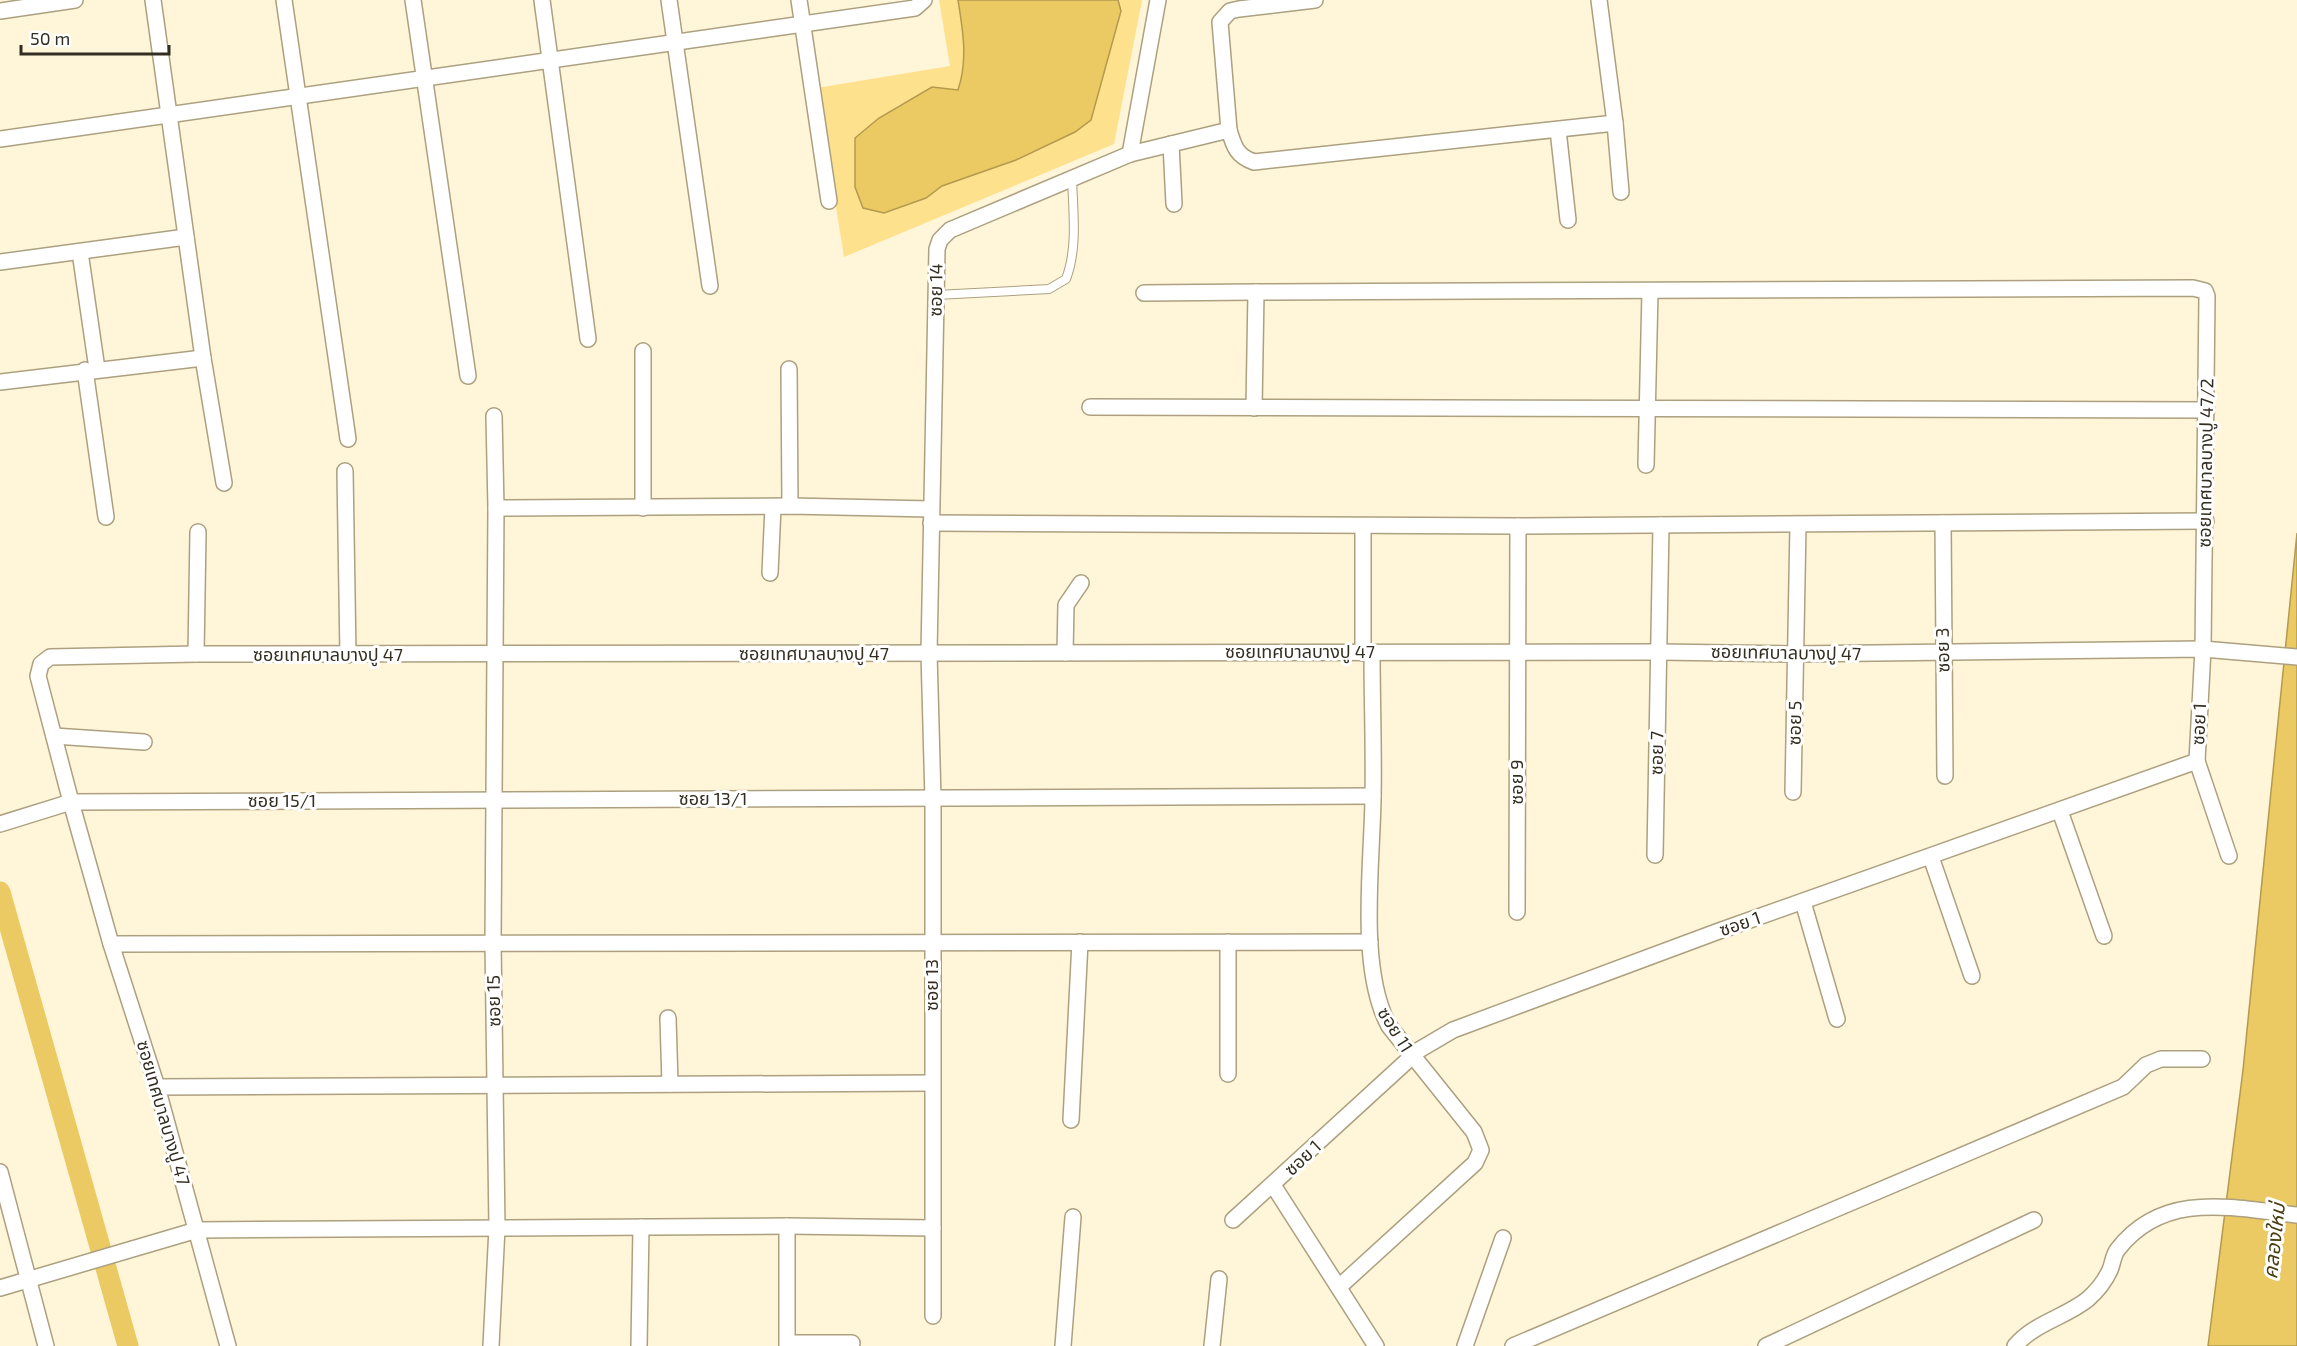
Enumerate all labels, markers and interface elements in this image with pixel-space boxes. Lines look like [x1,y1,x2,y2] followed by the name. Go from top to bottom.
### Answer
[21,18,170,56] scale bar
[30,27,70,49] text: 50 m
[924,263,946,317] street label: ซอย 14
[2193,378,2219,548] street label: ซอยเทศบาลบางปู 47/2
[1931,627,1953,673] street label: ซอย 3
[1225,640,1375,664] street label: ซอยเทศบาลบางปู 47
[1711,640,1861,666] street label: ซอยเทศบาลบางปู 47
[739,642,889,666] street label: ซอยเทศบาลบางปู 47
[253,643,403,667] street label: ซอยเทศบาลบางปู 47
[1783,700,1805,746] street label: ซอย 5
[2186,702,2210,746] street label: ซอย 1
[1645,731,1667,775] street label: ซอย 7
[1505,759,1527,805] street label: ซอย 9
[679,787,747,809] street label: ซอย 13/1
[248,789,316,811] street label: ซอย 15/1
[1716,906,1763,940] street label: ซอย 1
[920,959,942,1011] street label: ซอย 13
[482,975,504,1027] street label: ซอย 15
[1373,1003,1418,1056] street label: ซอย 11
[131,1038,195,1188] street label: ซอยเทศบาลบางปู 47
[1279,1135,1325,1180] street label: ซอย 1
[2257,1199,2289,1280] water label: คลองใหม่

